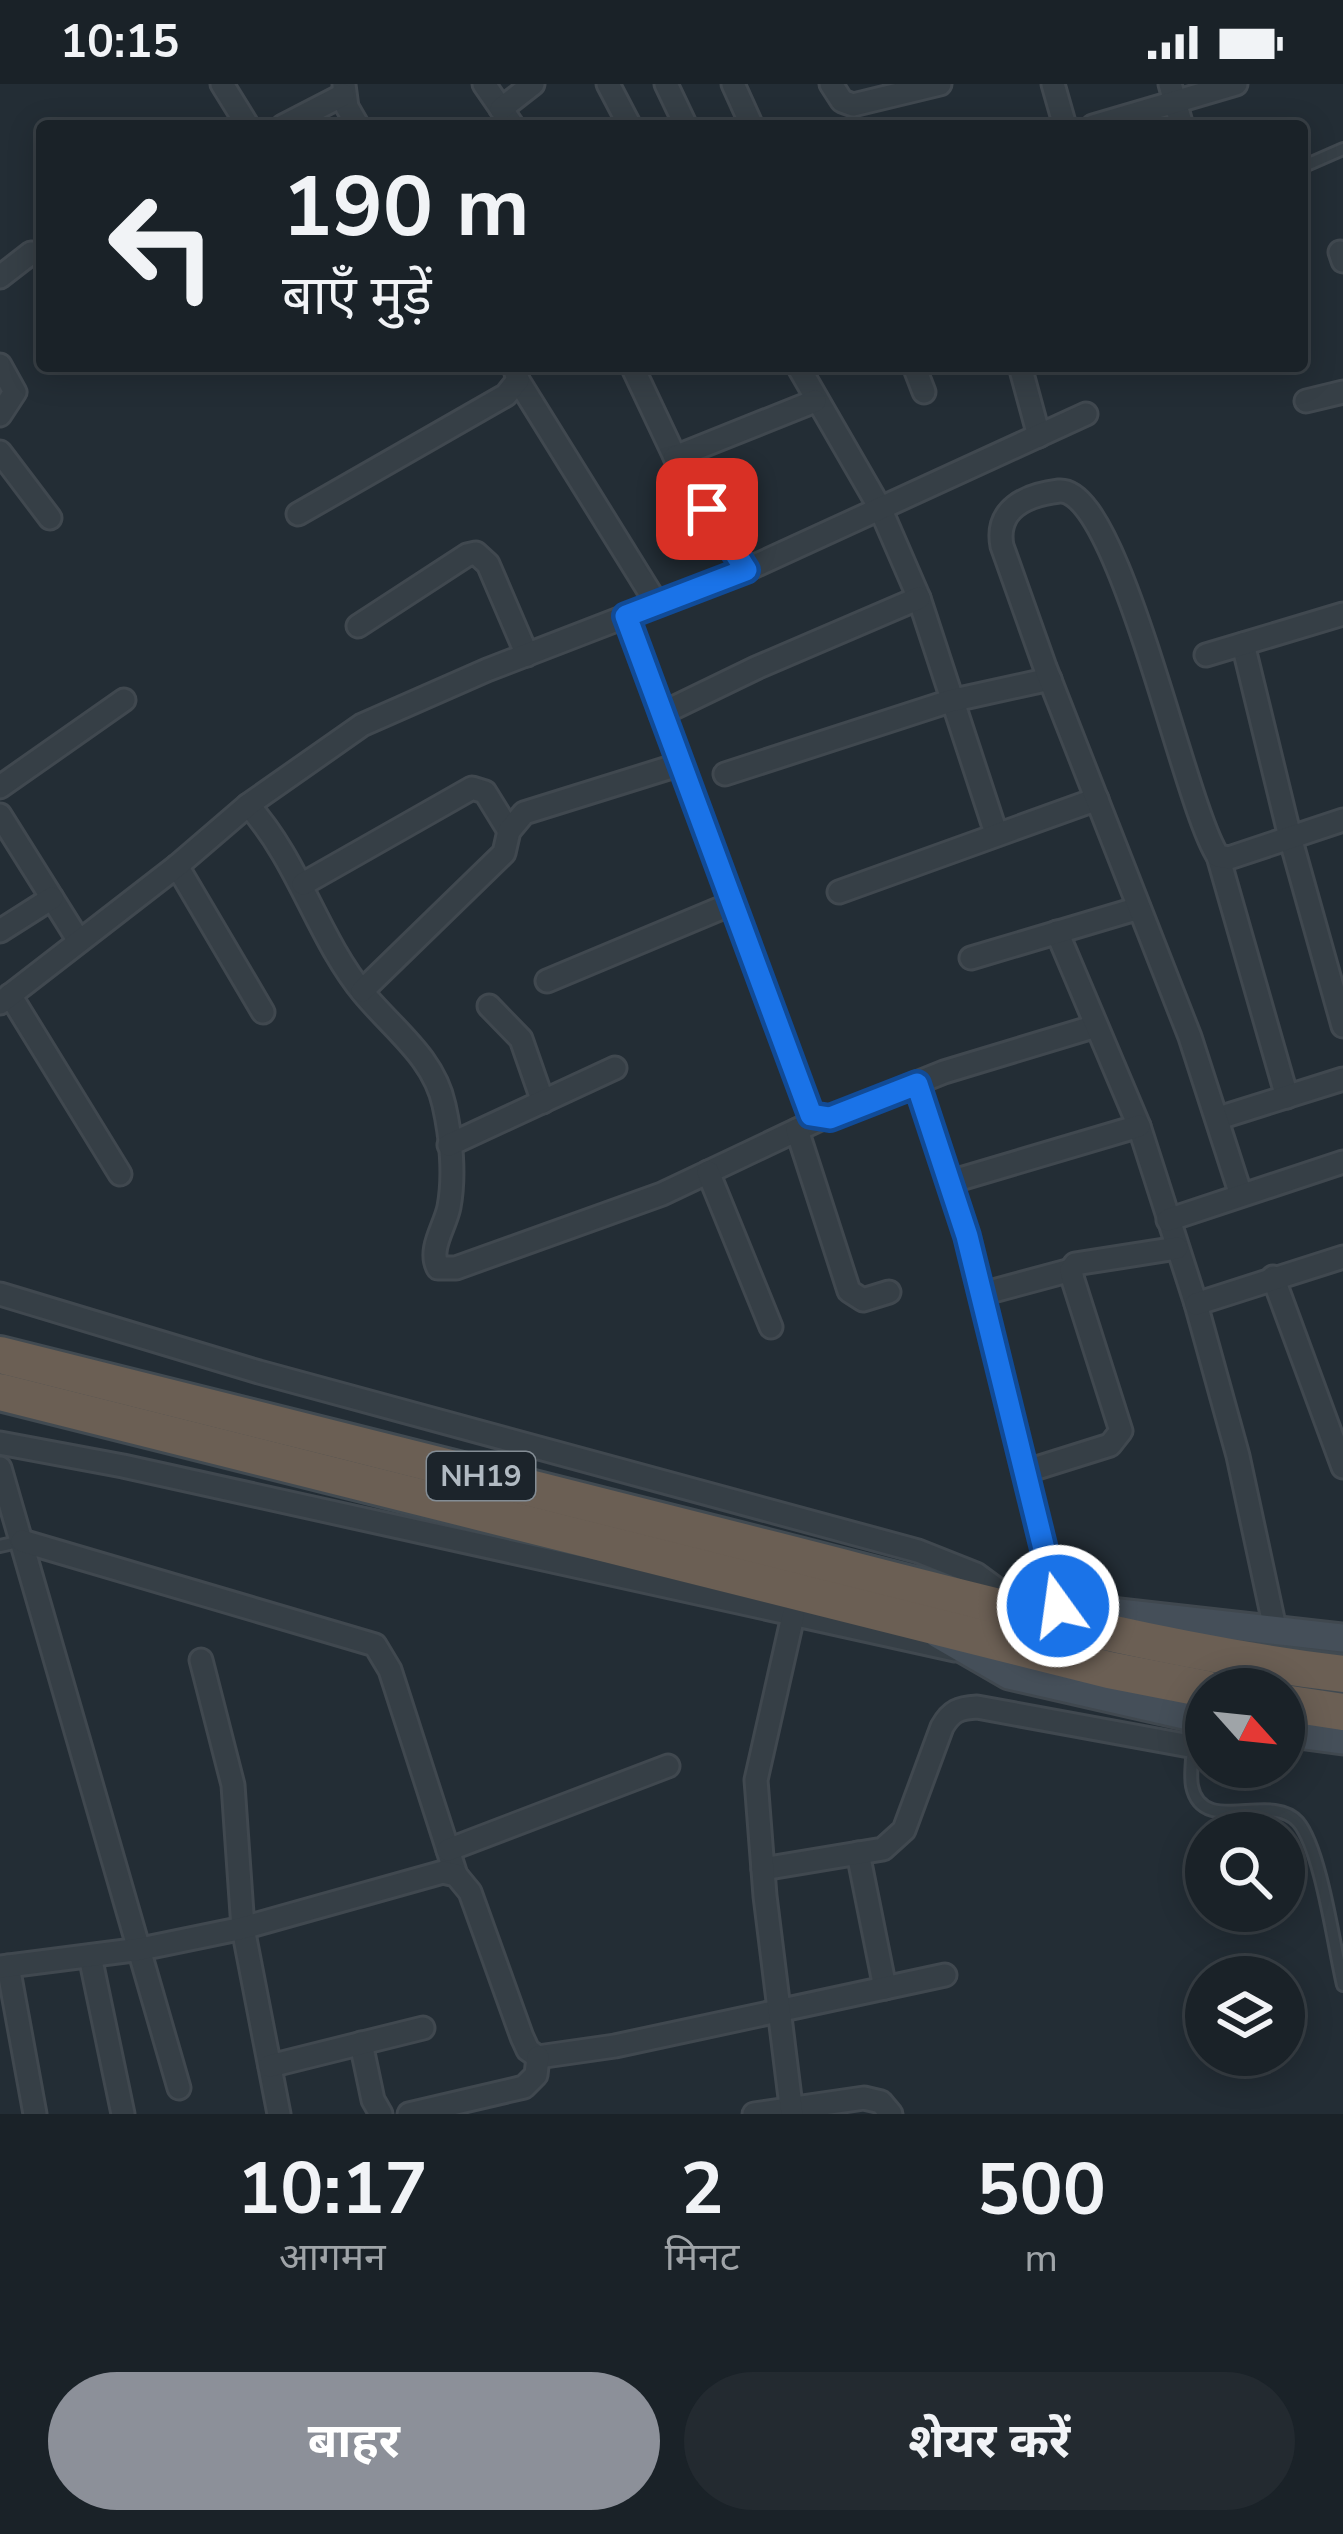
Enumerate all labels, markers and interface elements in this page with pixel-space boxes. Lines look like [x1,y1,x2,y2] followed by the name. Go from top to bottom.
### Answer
[60,12,179,73] text: 10:15
[282,150,530,265] text: 190 m
[84,168,240,324] icon: left
[282,259,432,333] text: बाएँ मुड़ें
[656,458,758,560] pin
[674,476,740,542] icon: arrive
[427,1452,535,1500] road number: NH19
[995,1543,1121,1669] position arrow
[1185,1668,1305,1788] north arrow
[1185,1668,1305,2076] map controls
[1185,1812,1305,1932] button: search
[1185,1956,1305,2076] button: layers
[237,2140,428,2238] text: 10:17
[680,2140,724,2238] text: 2
[976,2141,1106,2239] text: 500
[279,2231,386,2284] text: आगमन
[665,2231,739,2284] text: मिनट
[1025,2232,1058,2285] text: m
[48,2372,660,2510] button: बाहर
[684,2372,1295,2510] button: शेयर करें

